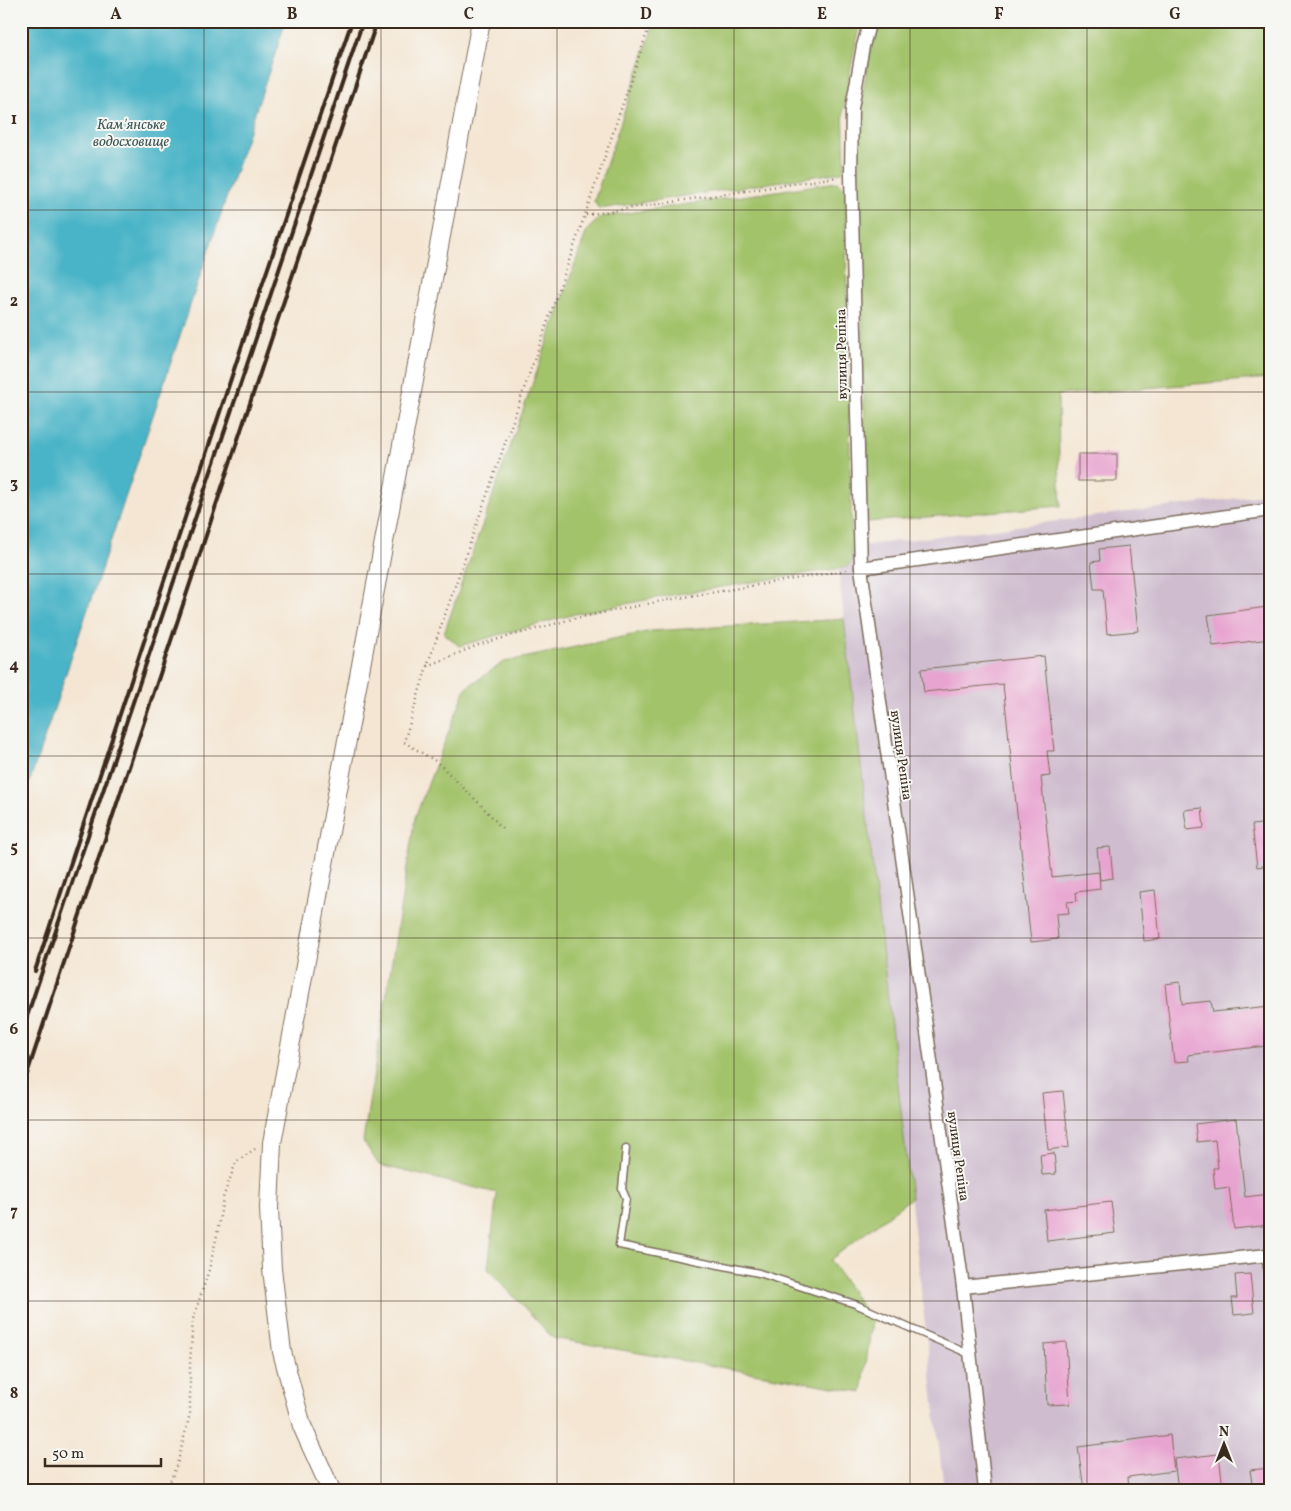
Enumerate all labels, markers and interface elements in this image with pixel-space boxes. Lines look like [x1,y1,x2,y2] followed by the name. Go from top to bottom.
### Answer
[110,4,122,26] text: A
[287,4,298,26] text: B
[464,4,474,26] text: C
[640,4,652,26] text: D
[817,4,827,26] text: E
[994,4,1004,26] text: F
[1169,4,1181,26] text: G
[11,109,17,131] text: 1
[93,115,170,153] water label: Кам'янське водосховище
[10,291,18,313] text: 2
[832,308,853,400] street label: вулиця Репіна
[10,473,18,495] text: 3
[9,655,19,677] text: 4
[885,709,916,802] street label: вулиця Репіна
[10,837,18,859] text: 5
[10,1019,19,1041] text: 6
[942,1110,973,1203] street label: вулиця Репіна
[10,1201,18,1223] text: 7
[10,1383,18,1405] text: 8
[1198,1418,1248,1468] north arrow
[1219,1423,1229,1442] text: N
[45,1436,161,1468] scale bar
[52,1444,84,1465] text: 50 m

